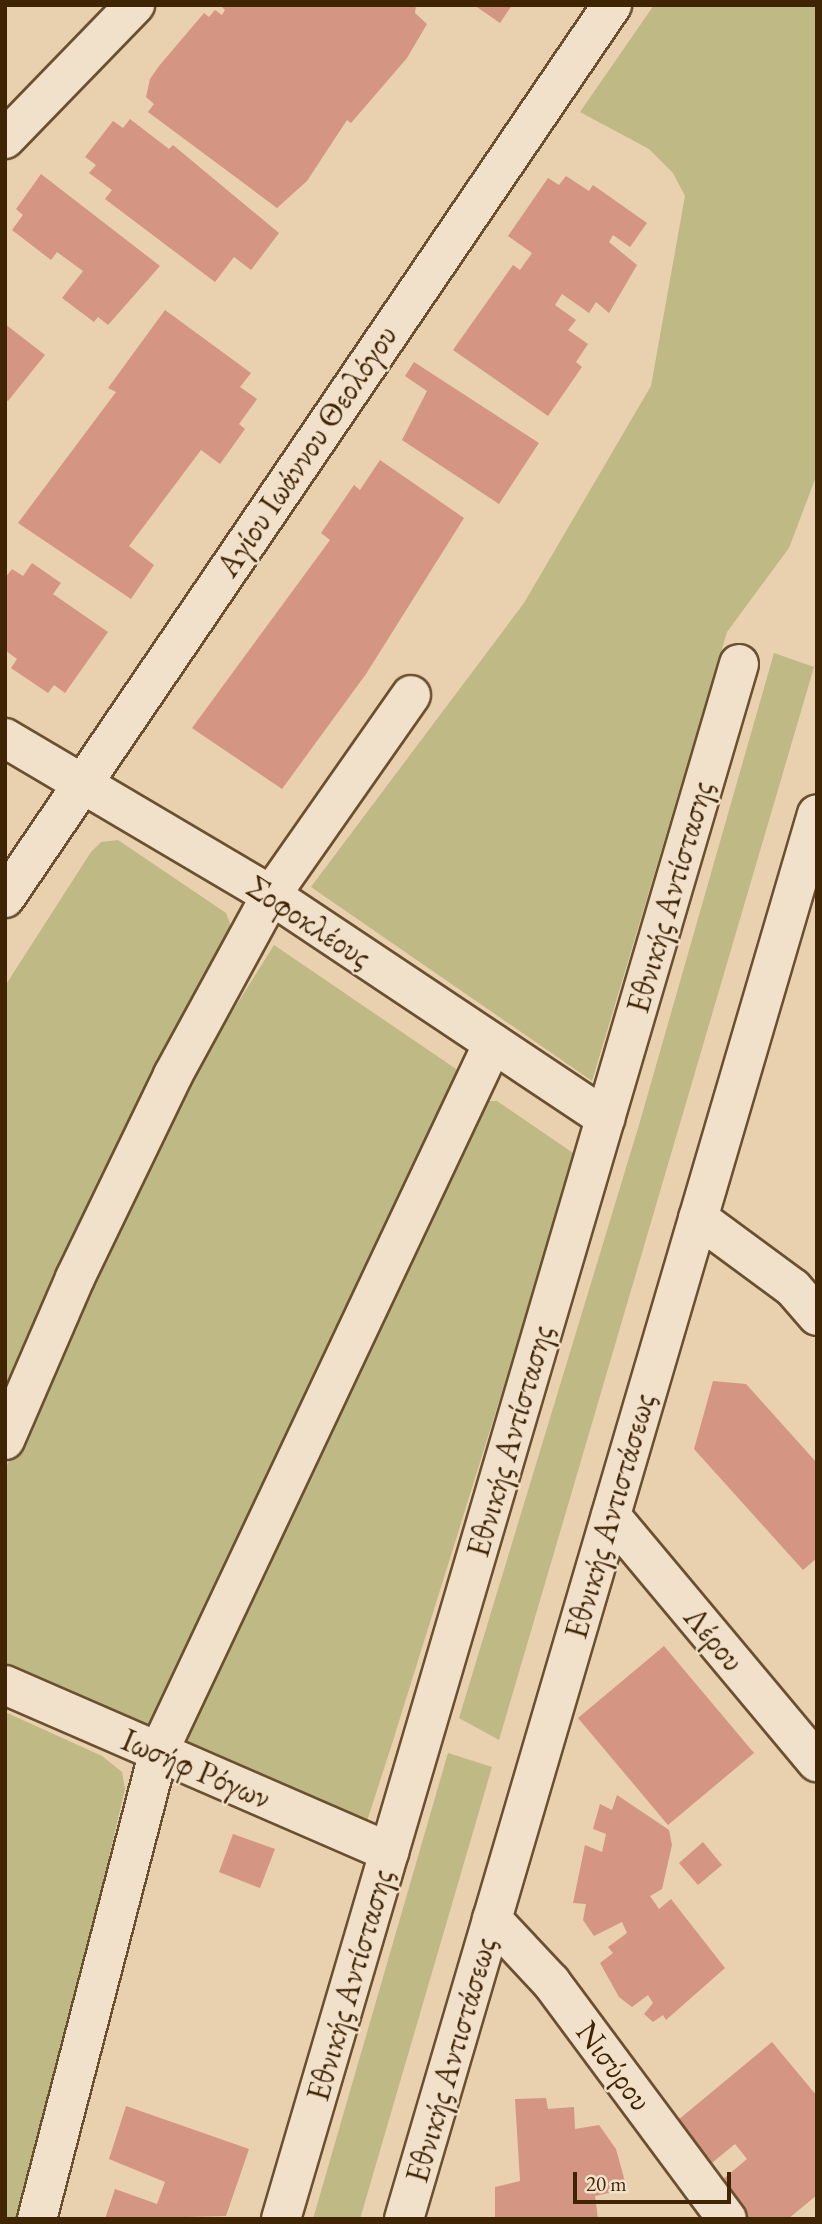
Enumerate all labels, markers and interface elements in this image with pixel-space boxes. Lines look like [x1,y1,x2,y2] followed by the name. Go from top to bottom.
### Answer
[208,318,406,584] street label: Αγίου Ιωάννου Θεολόγου
[619,777,721,1017] street label: Εθνικής Αντίστασης
[240,868,378,976] street label: Σοφοκλέους
[459,1321,561,1561] street label: Εθνικής Αντίστασης
[557,1389,663,1643] street label: Εθνικής Αντιστάσεως
[676,1599,752,1679] street label: Λέρου
[116,1721,276,1817] street label: Ιωσήφ Ρόγων
[299,1865,401,2105] street label: Εθνικής Αντίστασης
[398,1933,504,2187] street label: Εθνικής Αντιστάσεως
[568,2014,660,2118] street label: Νισύρου
[577,2158,734,2202] scale bar
[586,2170,627,2197] text: 20 m

